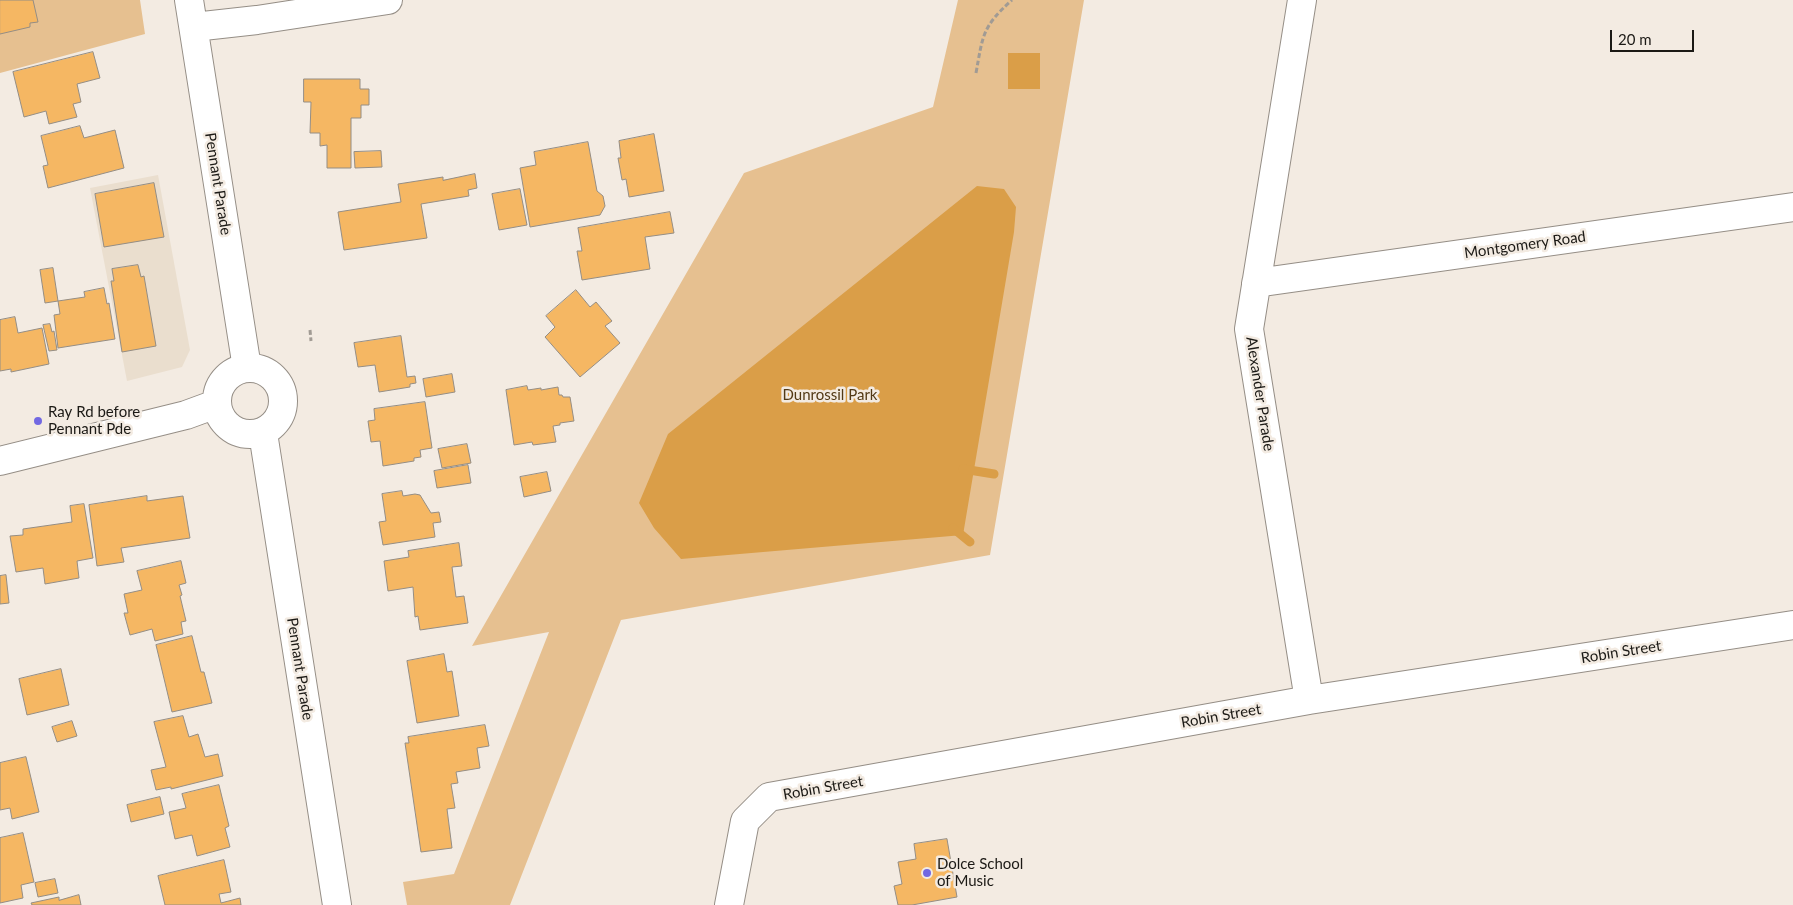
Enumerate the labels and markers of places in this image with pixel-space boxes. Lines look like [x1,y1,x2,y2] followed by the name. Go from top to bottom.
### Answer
[48,403,140,438] place label: Ray Rd before Pennant Pde
[32,415,44,427] marker: Ray Rd before Pennant Pde
[937,855,1023,890] place label: Dolce School of Music
[921,867,933,879] marker: Dolce School of Music

